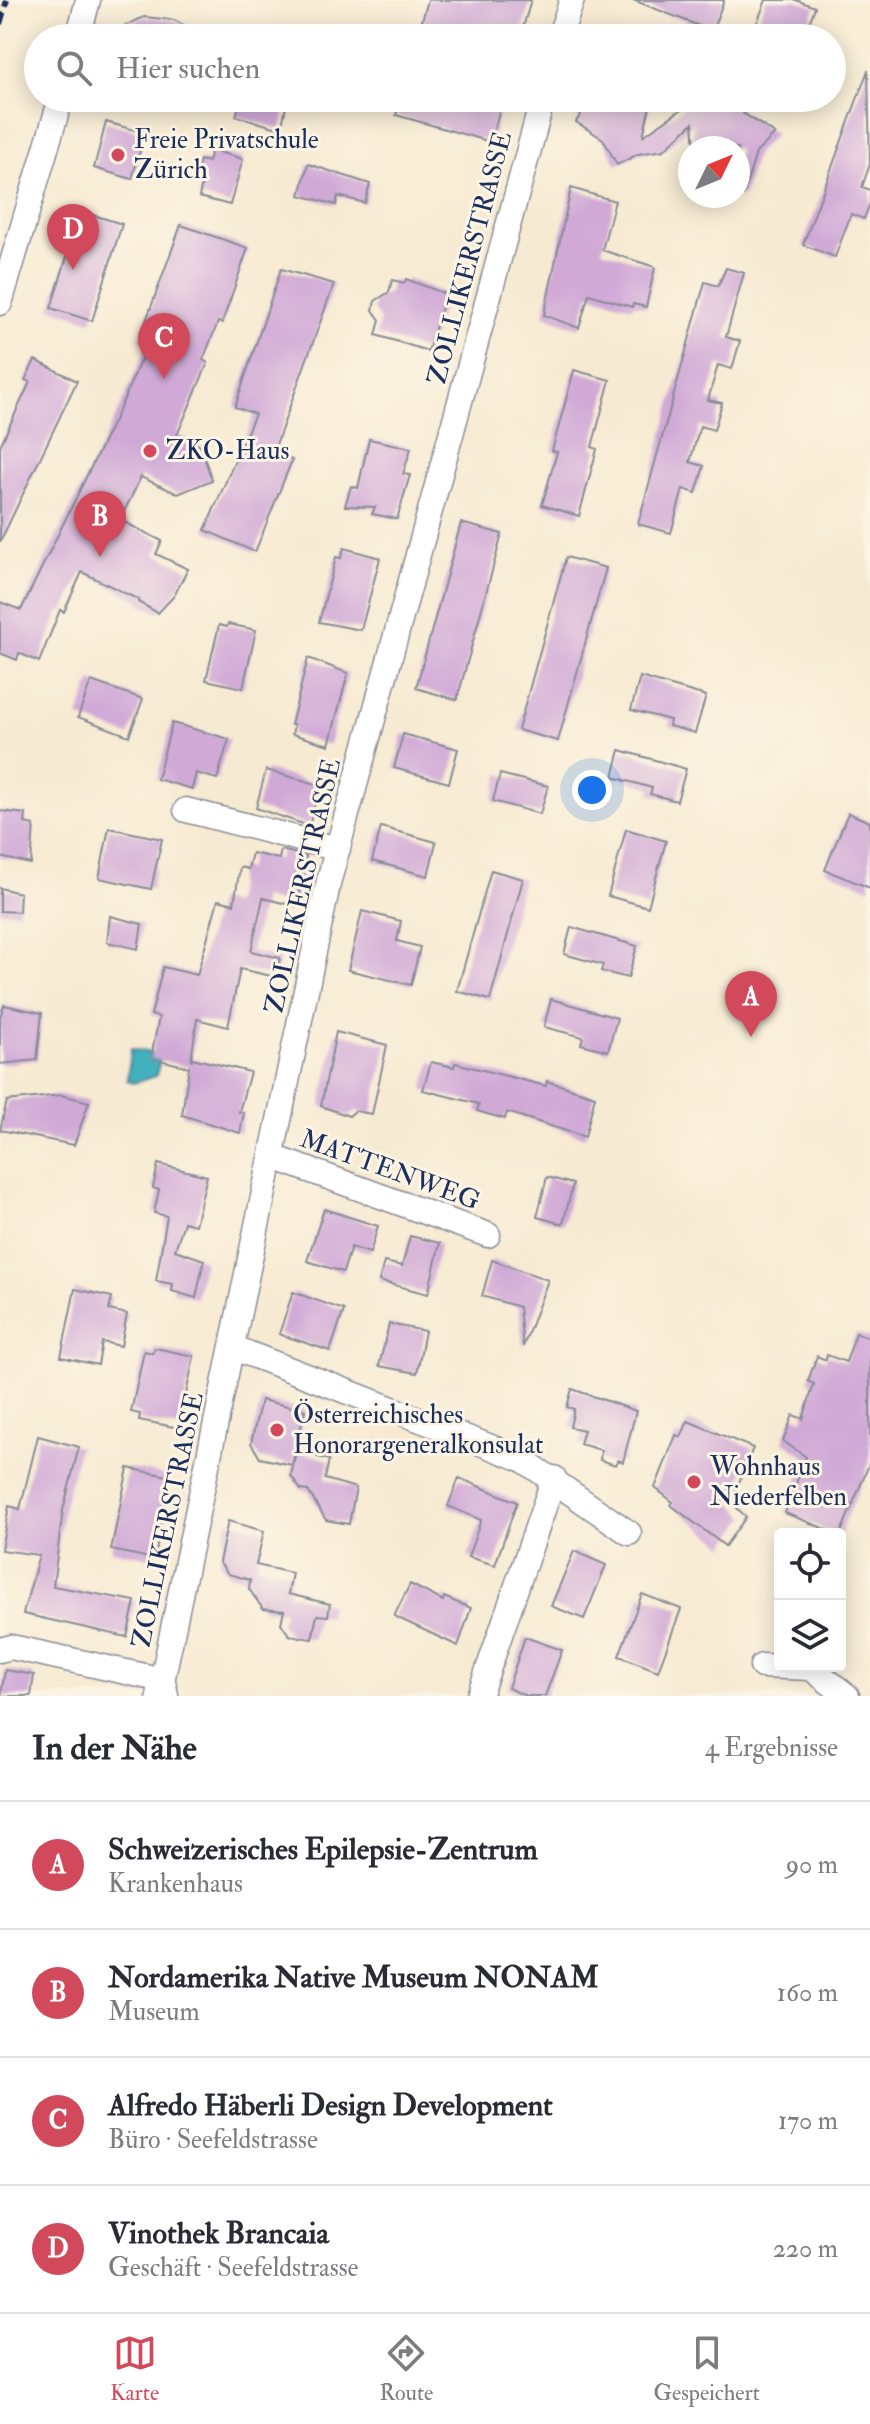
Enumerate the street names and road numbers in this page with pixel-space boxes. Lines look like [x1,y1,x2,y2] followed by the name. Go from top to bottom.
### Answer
[421,128,519,388] street label: ZOLLIKERSTRASSE
[258,755,348,1017] street label: ZOLLIKERSTRASSE
[296,1123,484,1217] street label: MATTENWEG
[125,1389,211,1651] street label: ZOLLIKERSTRASSE

